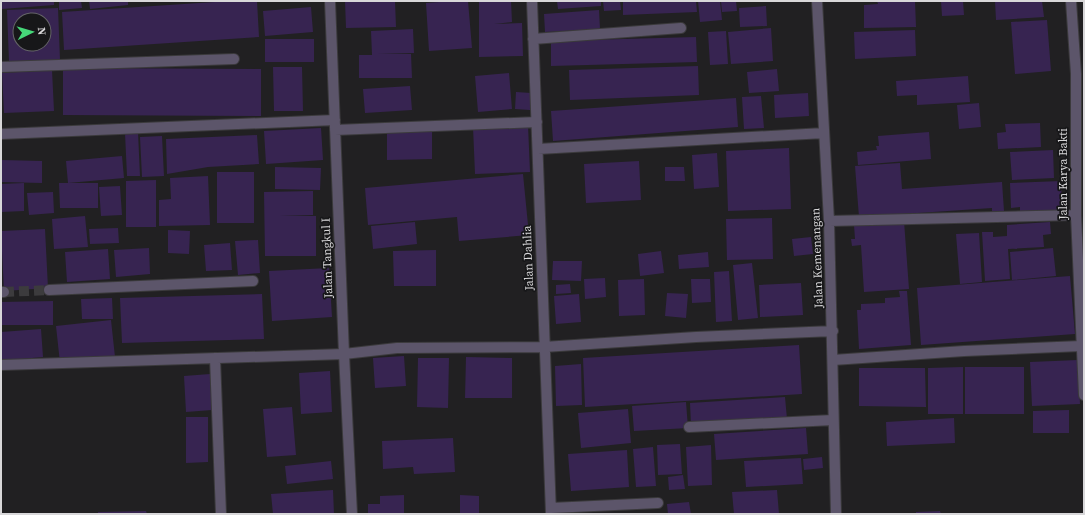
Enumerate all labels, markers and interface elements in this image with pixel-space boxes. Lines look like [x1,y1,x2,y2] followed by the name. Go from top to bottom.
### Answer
[12,12,52,52] north arrow
[34,27,49,36] text: N
[1055,128,1071,221] street label: Jalan Karya Bakti
[807,207,827,310] street label: Jalan Kemenangan
[318,218,336,299] street label: Jalan Tangkul I
[519,224,537,292] street label: Jalan Dahlia

